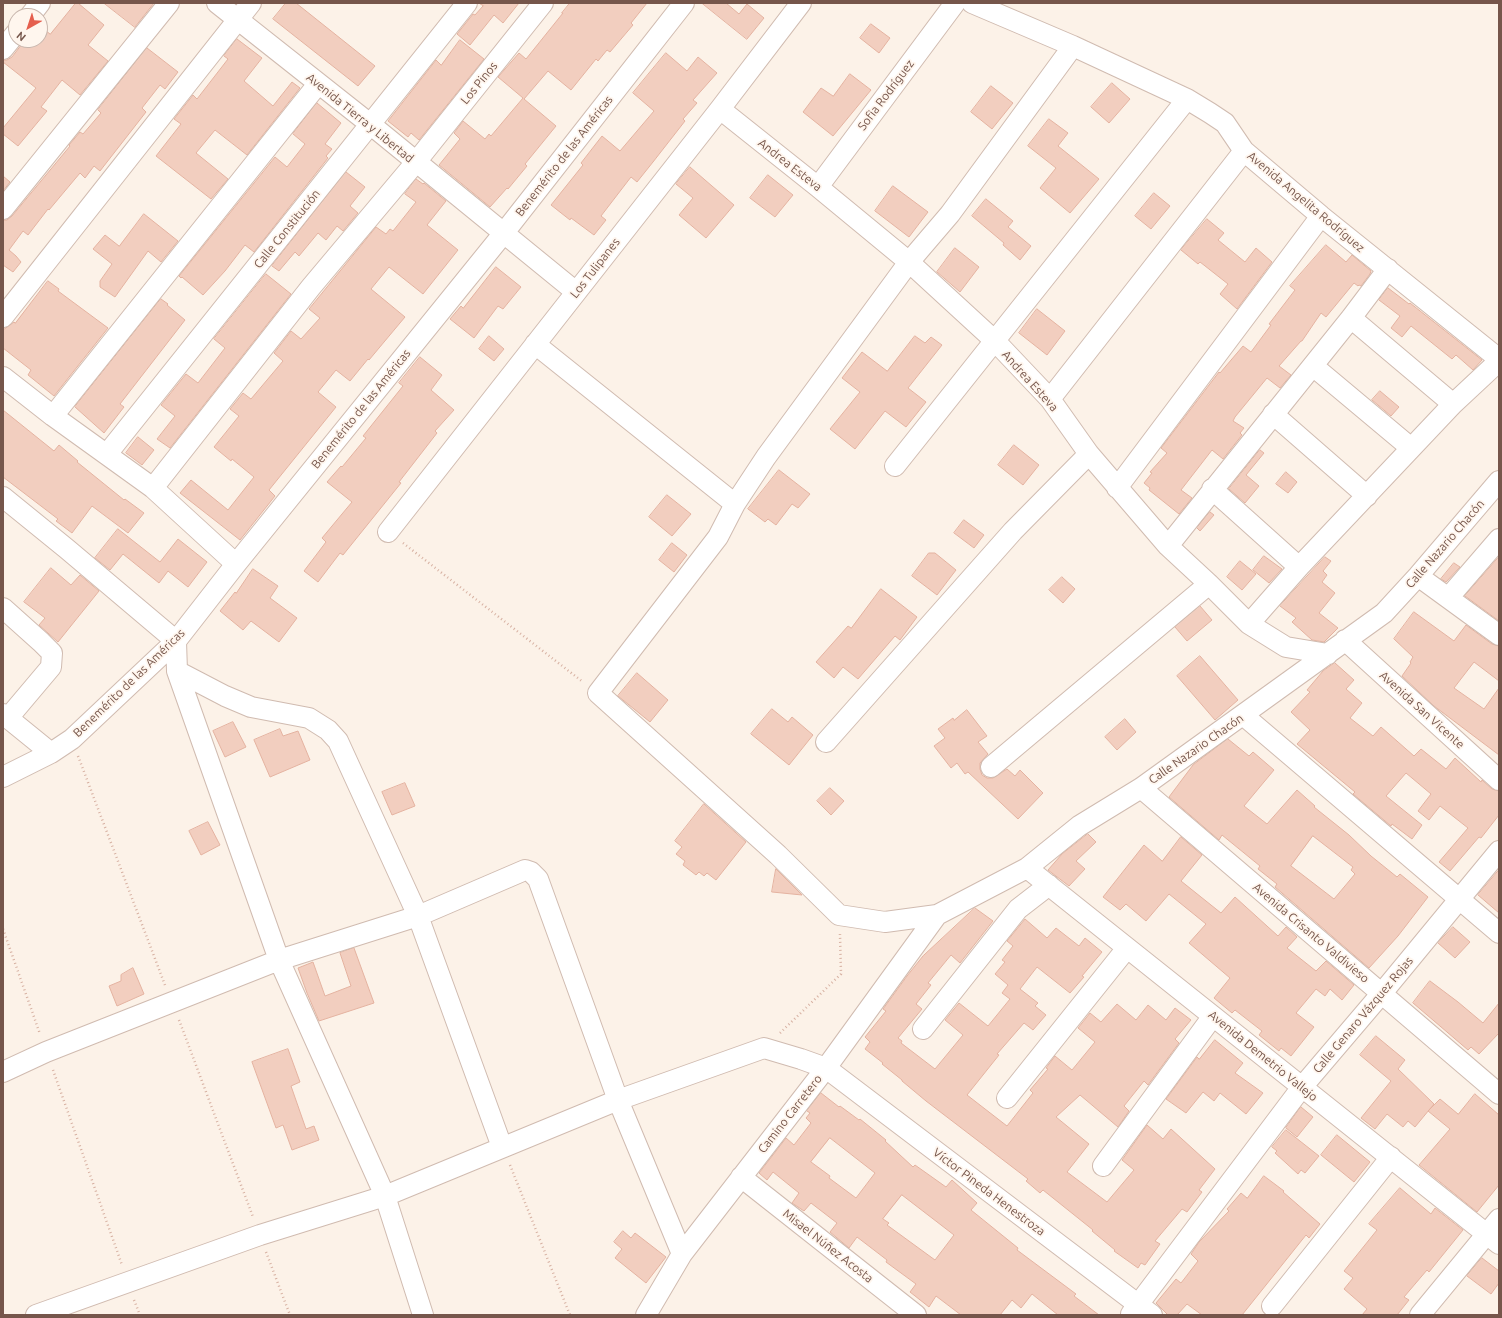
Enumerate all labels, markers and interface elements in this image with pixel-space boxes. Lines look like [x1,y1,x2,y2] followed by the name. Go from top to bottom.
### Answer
[8,8,48,48] north arrow
[14,29,28,44] text: N
[855,57,917,133] street label: Sofia Rodríguez
[458,59,500,107] street label: Los Pinos
[303,70,417,166] street label: Avenida Tierra y Libertad
[512,93,616,219] street label: Benemérito de las Américas
[755,136,825,194] street label: Andrea Esteva
[1244,149,1368,255] street label: Avenida Angelita Rodríguez
[251,187,323,271] street label: Calle Constitución
[567,235,623,301] street label: Los Tulipanes
[308,346,414,472] street label: Benemérito de las Américas
[999,348,1061,414] street label: Andrea Esteva
[1403,497,1487,591] street label: Calle Nazario Chacón
[70,626,188,740] street label: Benemérito de las Américas
[1377,668,1467,752] street label: Avenida San Vicente
[1146,711,1246,787] street label: Calle Nazario Chacón
[1250,880,1372,986] street label: Avenida Crisanto Valdivieso
[1310,954,1416,1076] street label: Calle Genaro Vázquez Rojas
[1206,1008,1320,1104] street label: Avenida Demetrio Vallejo
[755,1072,825,1156] street label: Camino Carretero
[930,1145,1048,1239] street label: Víctor Pineda Henestroza
[780,1206,876,1286] street label: Misael Núñez Acosta

